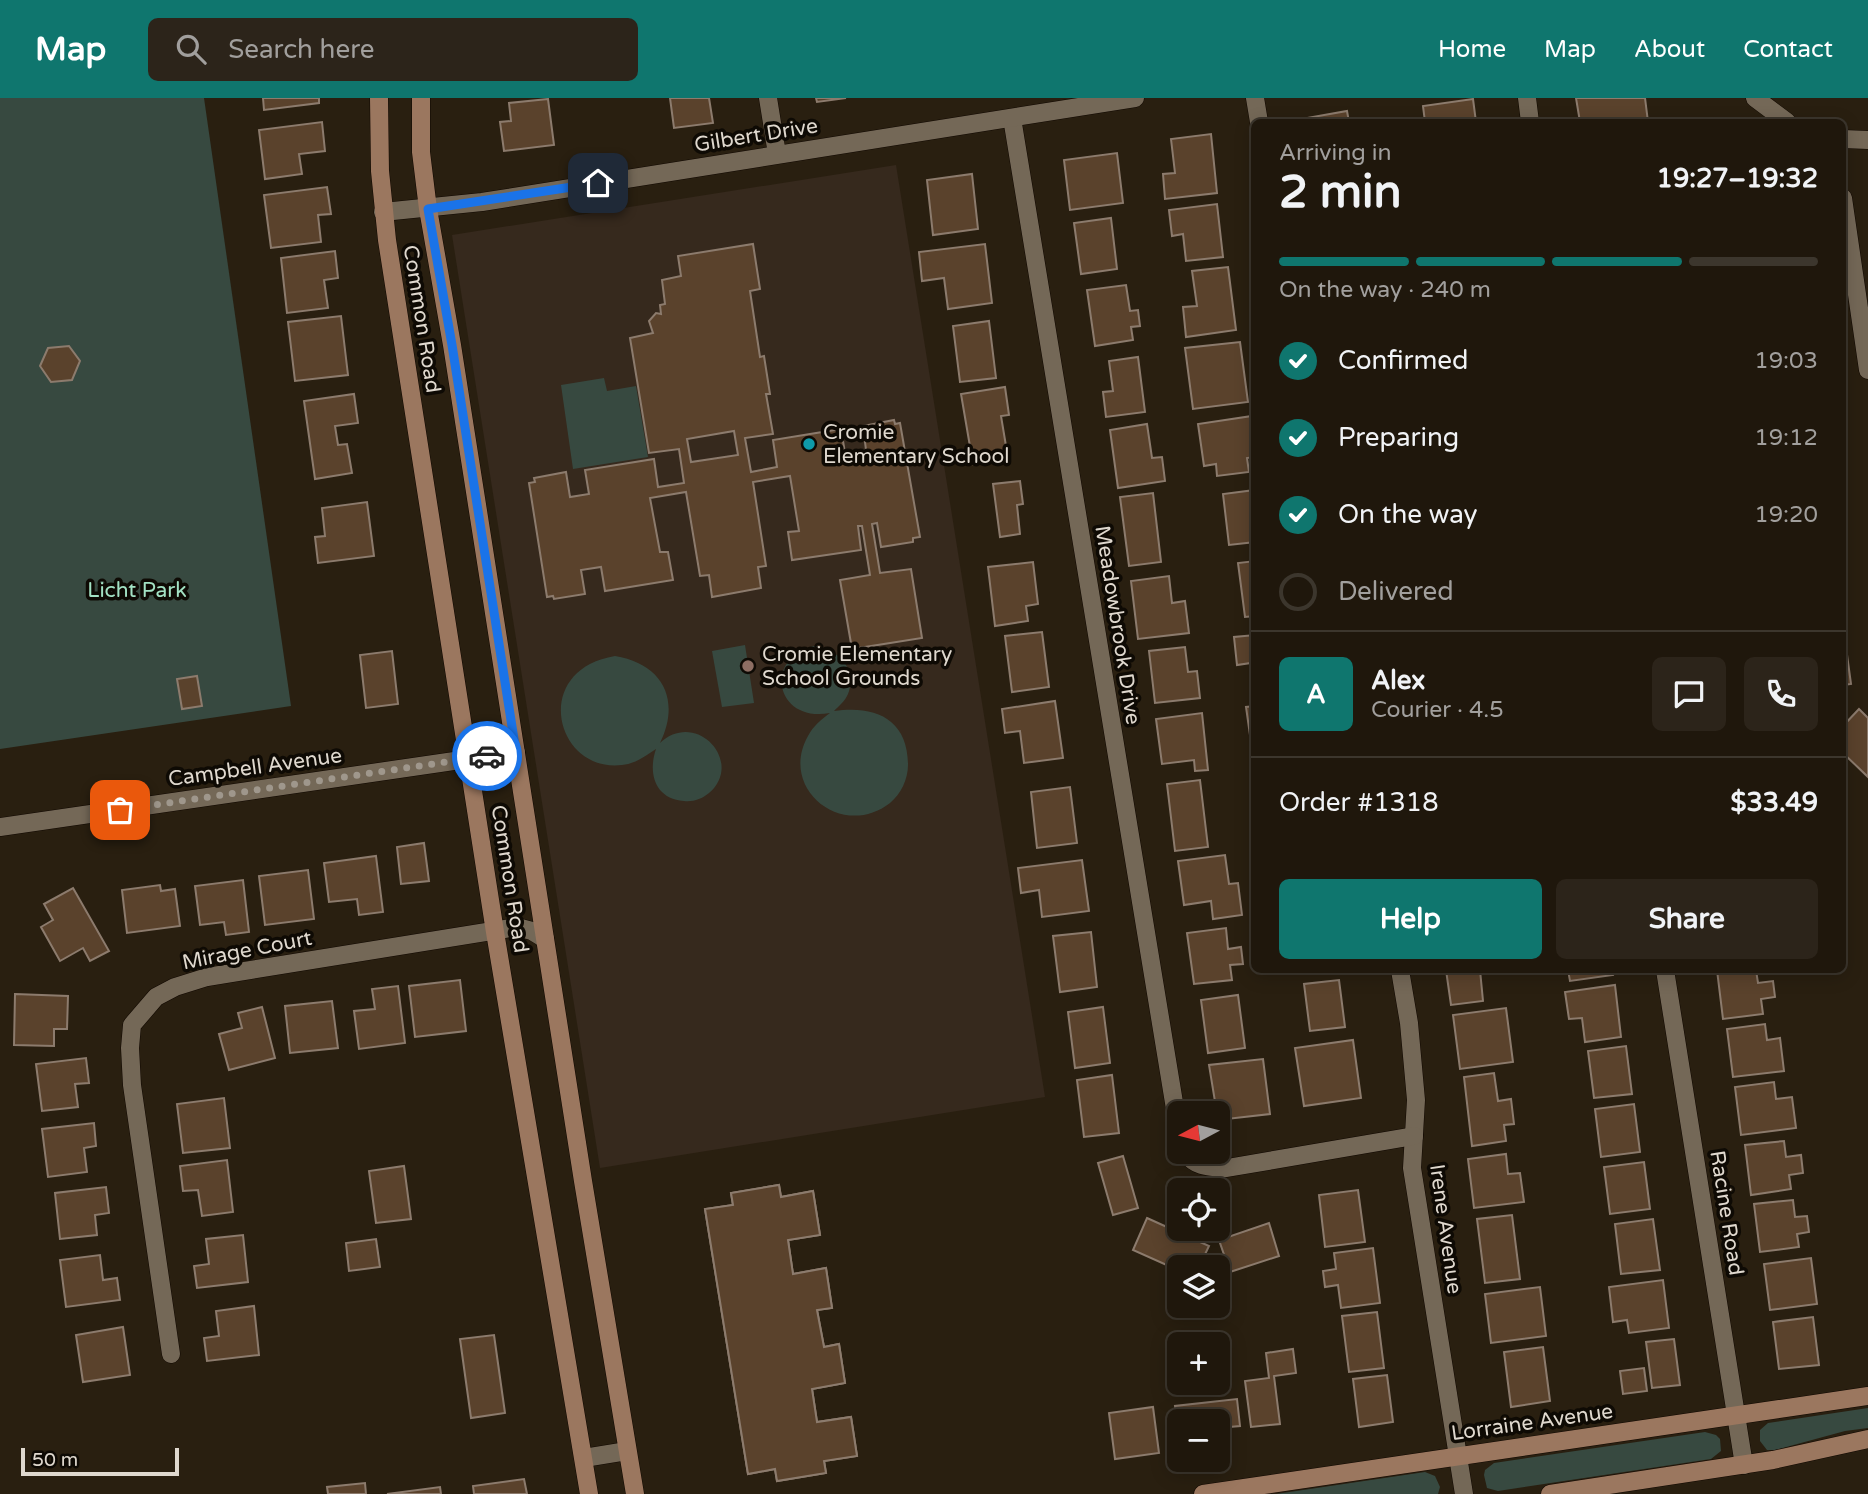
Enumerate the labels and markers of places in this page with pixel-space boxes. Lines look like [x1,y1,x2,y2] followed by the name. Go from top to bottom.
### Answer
[568,153,628,213] pin
[823,420,1010,469] place label: Cromie Elementary School
[801,436,817,452] marker: Cromie Elementary School
[762,642,952,691] place label: Cromie Elementary School Grounds
[740,658,756,674] marker: Cromie Elementary School Grounds
[90,780,150,840] pin

